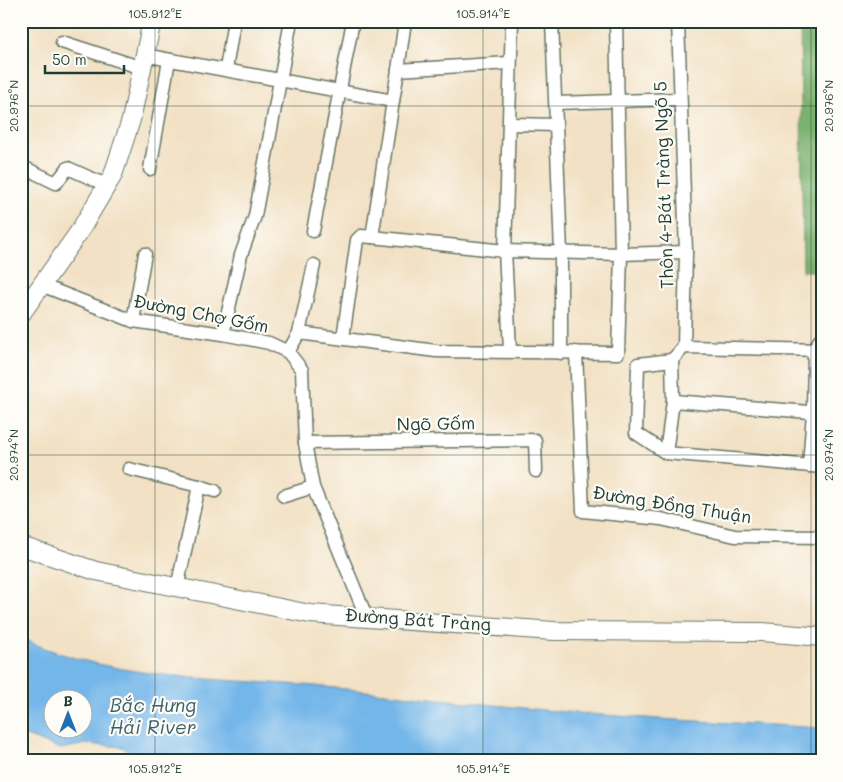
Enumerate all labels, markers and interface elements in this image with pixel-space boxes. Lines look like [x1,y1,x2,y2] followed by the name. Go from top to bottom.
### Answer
[128,5,182,21] text: 105.912°E
[456,5,510,21] text: 105.914°E
[45,42,124,74] scale bar
[52,49,87,69] text: 50 m
[5,80,21,132] text: 20.976°N
[820,80,836,132] text: 20.976°N
[647,81,679,289] street label: Thôn 4-Bát Tràng Ngõ 5
[131,288,271,338] street label: Đường Chợ Gốm
[397,410,475,436] street label: Ngõ Gốm
[5,429,21,481] text: 20.974°N
[820,429,836,481] text: 20.974°N
[591,480,753,528] street label: Đường Đồng Thuận
[344,602,492,636] street label: Đường Bát Tràng
[42,690,92,740] north arrow
[63,691,73,710] text: B
[110,692,196,739] water label: Bắc Hưng Hải River
[128,760,182,776] text: 105.912°E
[456,760,510,776] text: 105.914°E

